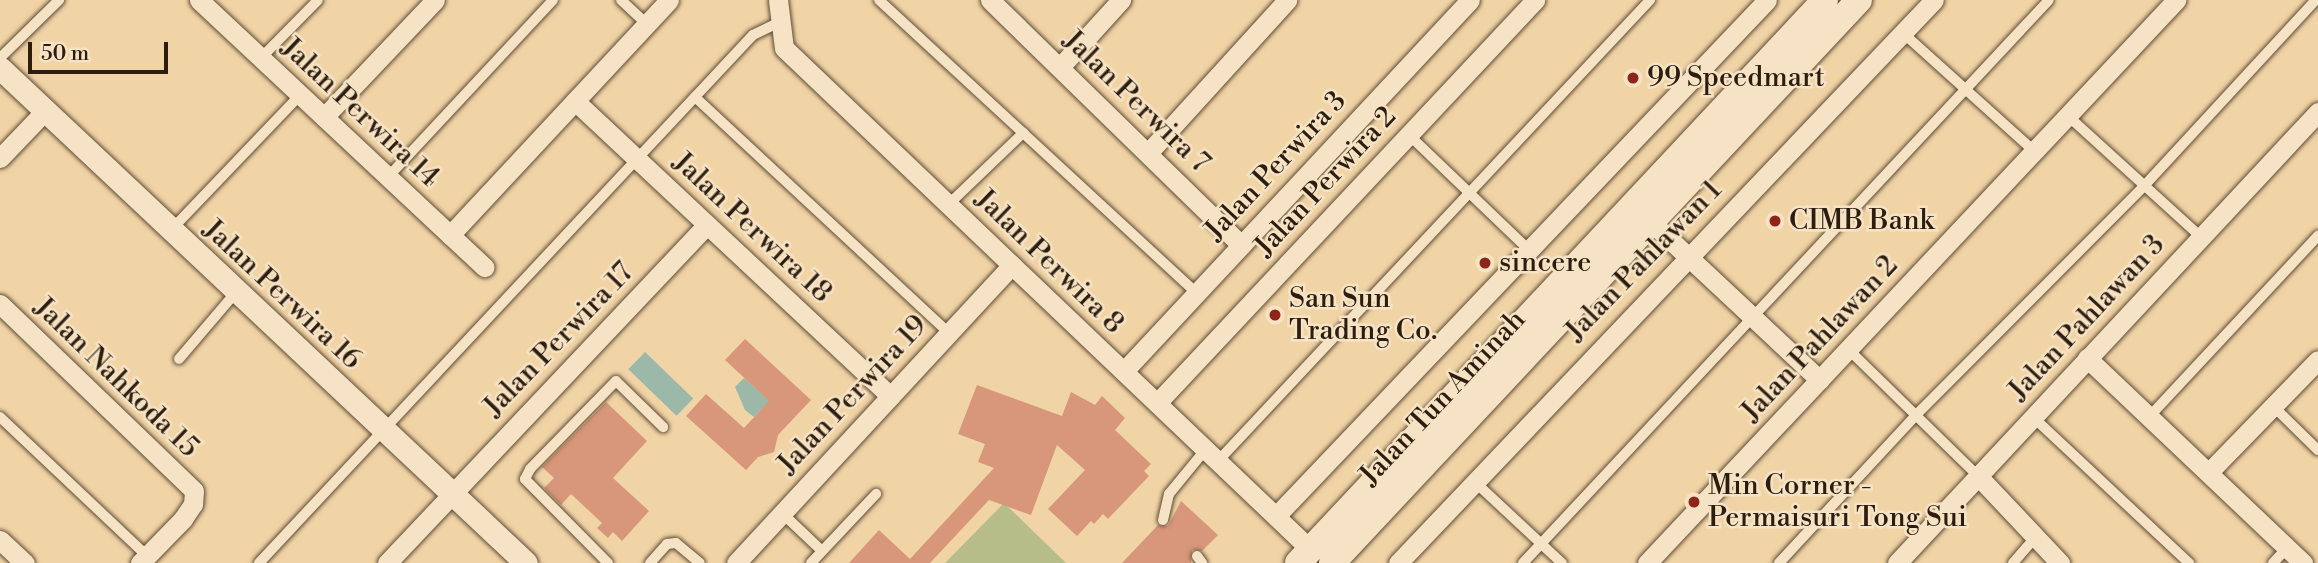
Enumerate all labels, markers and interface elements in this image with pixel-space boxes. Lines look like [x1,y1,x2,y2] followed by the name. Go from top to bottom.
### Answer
[1056,24,1216,180] street label: Jalan Perwira 7
[32,28,172,72] scale bar
[274,31,446,195] street label: Jalan Perwira 14
[41,41,89,67] text: 50 m
[1647,61,1825,95] place label: 99 Speedmart
[1625,70,1641,86] marker: 99 Speedmart
[1198,85,1354,247] street label: Jalan Perwira 3
[1248,100,1404,264] street label: Jalan Perwira 2
[666,146,838,310] street label: Jalan Perwira 18
[1559,174,1729,348] street label: Jalan Pahlawan 1
[968,183,1130,341] street label: Jalan Perwira 8
[1789,204,1934,238] place label: CIMB Bank
[196,213,368,377] street label: Jalan Perwira 16
[1767,213,1783,229] marker: CIMB Bank
[2002,229,2172,407] street label: Jalan Pahlawan 3
[1499,246,1591,280] place label: sincere
[1735,249,1905,429] street label: Jalan Pahlawan 2
[1477,255,1493,271] marker: sincere
[477,256,641,424] street label: Jalan Perwira 17
[1289,282,1437,348] place label: San Sun Trading Co.
[27,291,205,465] street label: Jalan Nahkoda 15
[1353,303,1533,493] street label: Jalan Tun Aminah
[1267,307,1283,323] marker: San Sun Trading Co.
[771,309,935,481] street label: Jalan Perwira 19
[1708,469,1967,535] place label: Min Corner - Permaisuri Tong Sui
[1686,494,1702,510] marker: Min Corner - Permaisuri Tong Sui

